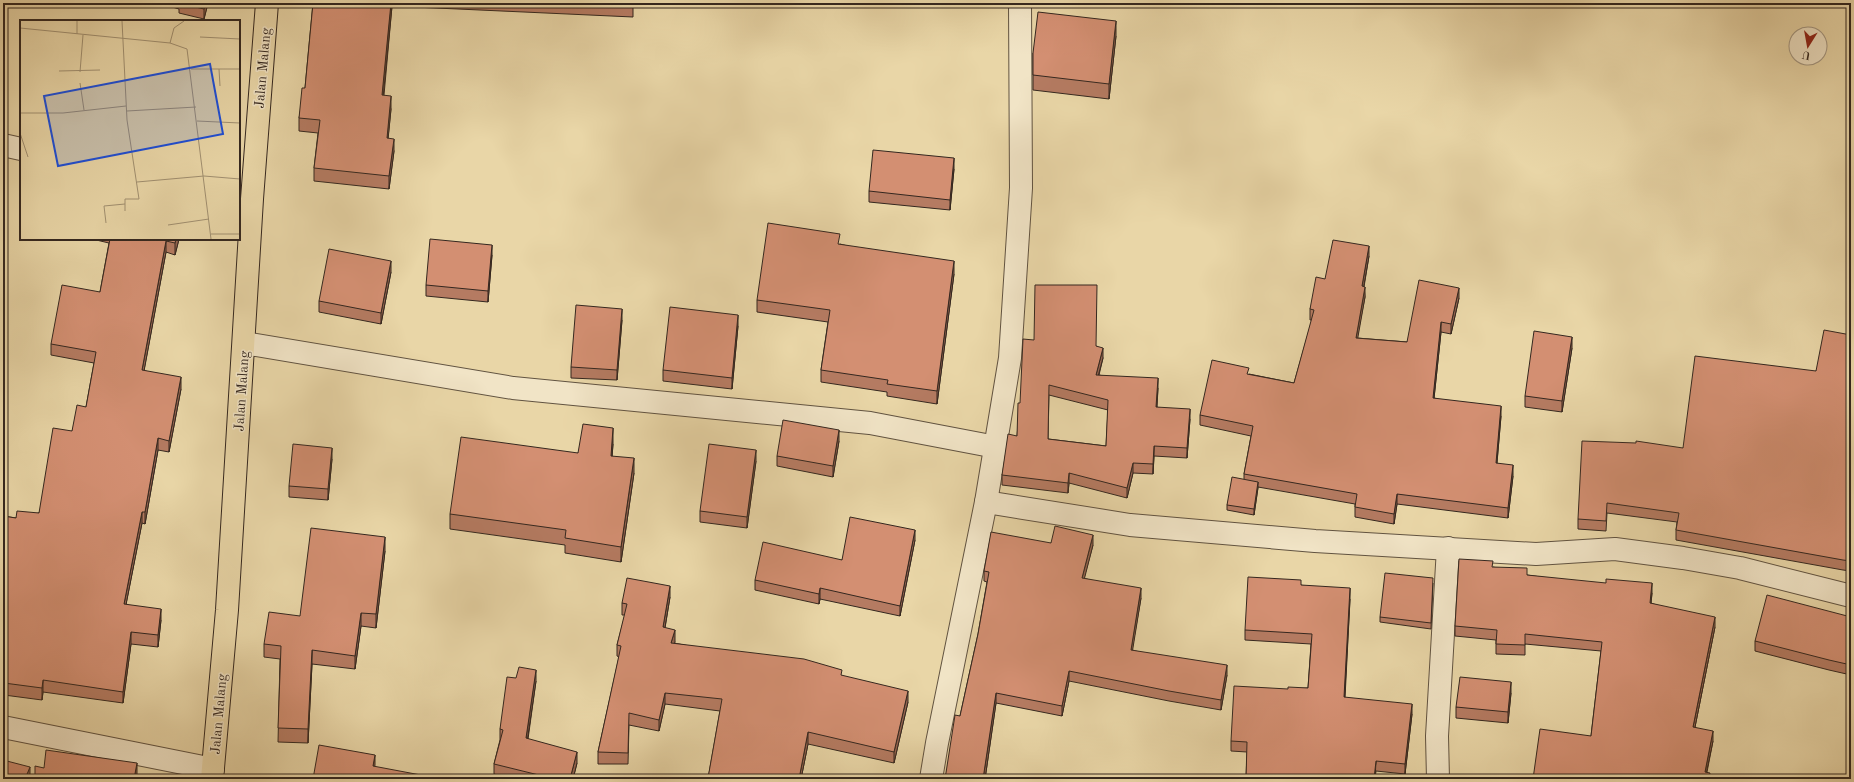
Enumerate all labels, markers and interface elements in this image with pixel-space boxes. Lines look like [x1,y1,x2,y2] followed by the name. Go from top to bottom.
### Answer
[20,20,240,240] inset map
[1788,26,1828,66] north arrow
[252,27,274,109] street label: Jalan Malang
[1801,48,1812,61] text: U
[232,350,252,432] street label: Jalan Malang
[208,673,230,755] street label: Jalan Malang

